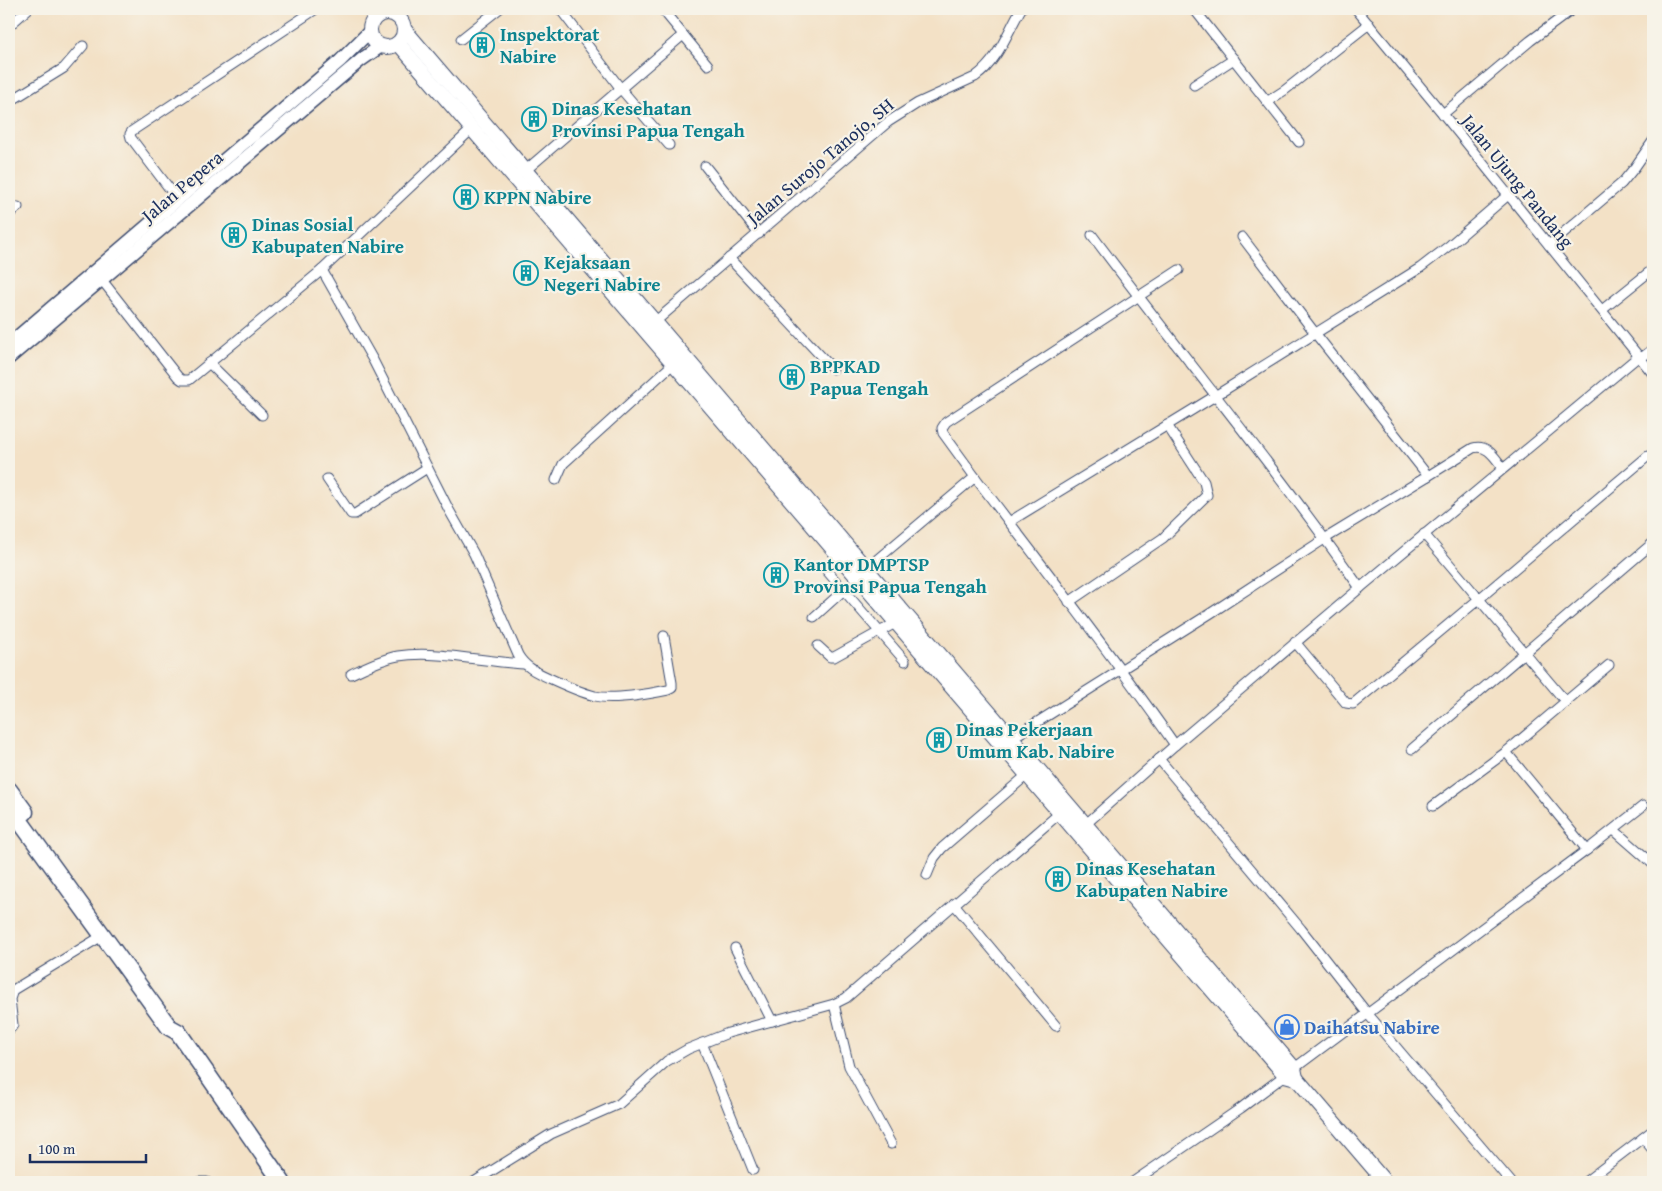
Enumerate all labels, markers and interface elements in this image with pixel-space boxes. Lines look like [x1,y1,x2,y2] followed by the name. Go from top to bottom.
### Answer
[500,20,600,70] place label: Inspektorat Nabire
[469,32,495,58] building icon: Inspektorat Nabire
[739,91,900,232] street label: Jalan Surojo Tanojo, SH
[552,94,746,144] place label: Dinas Kesehatan Provinsi Papua Tengah
[521,106,547,132] building icon: Dinas Kesehatan Provinsi Papua Tengah
[1454,106,1581,255] street label: Jalan Ujung Pandang
[134,143,229,230] street label: Jalan Pepera
[484,183,592,211] place label: KPPN Nabire
[453,184,479,210] building icon: KPPN Nabire
[252,210,404,260] place label: Dinas Sosial Kabupaten Nabire
[221,222,247,248] building icon: Dinas Sosial Kabupaten Nabire
[544,248,661,298] place label: Kejaksaan Negeri Nabire
[513,260,539,286] building icon: Kejaksaan Negeri Nabire
[810,352,929,402] place label: BPPKAD Papua Tengah
[779,364,805,390] building icon: BPPKAD Papua Tengah
[794,550,988,600] place label: Kantor DMPTSP Provinsi Papua Tengah
[763,562,789,588] building icon: Kantor DMPTSP Provinsi Papua Tengah
[956,715,1115,765] place label: Dinas Pekerjaan Umum Kab. Nabire
[926,727,952,753] building icon: Dinas Pekerjaan Umum Kab. Nabire
[1076,854,1228,904] place label: Dinas Kesehatan Kabupaten Nabire
[1045,866,1071,892] building icon: Dinas Kesehatan Kabupaten Nabire
[1304,1013,1440,1041] place label: Daihatsu Nabire
[1274,1014,1300,1040] shop icon: Daihatsu Nabire
[30,1131,146,1163] scale bar
[38,1138,76,1159] text: 100 m

